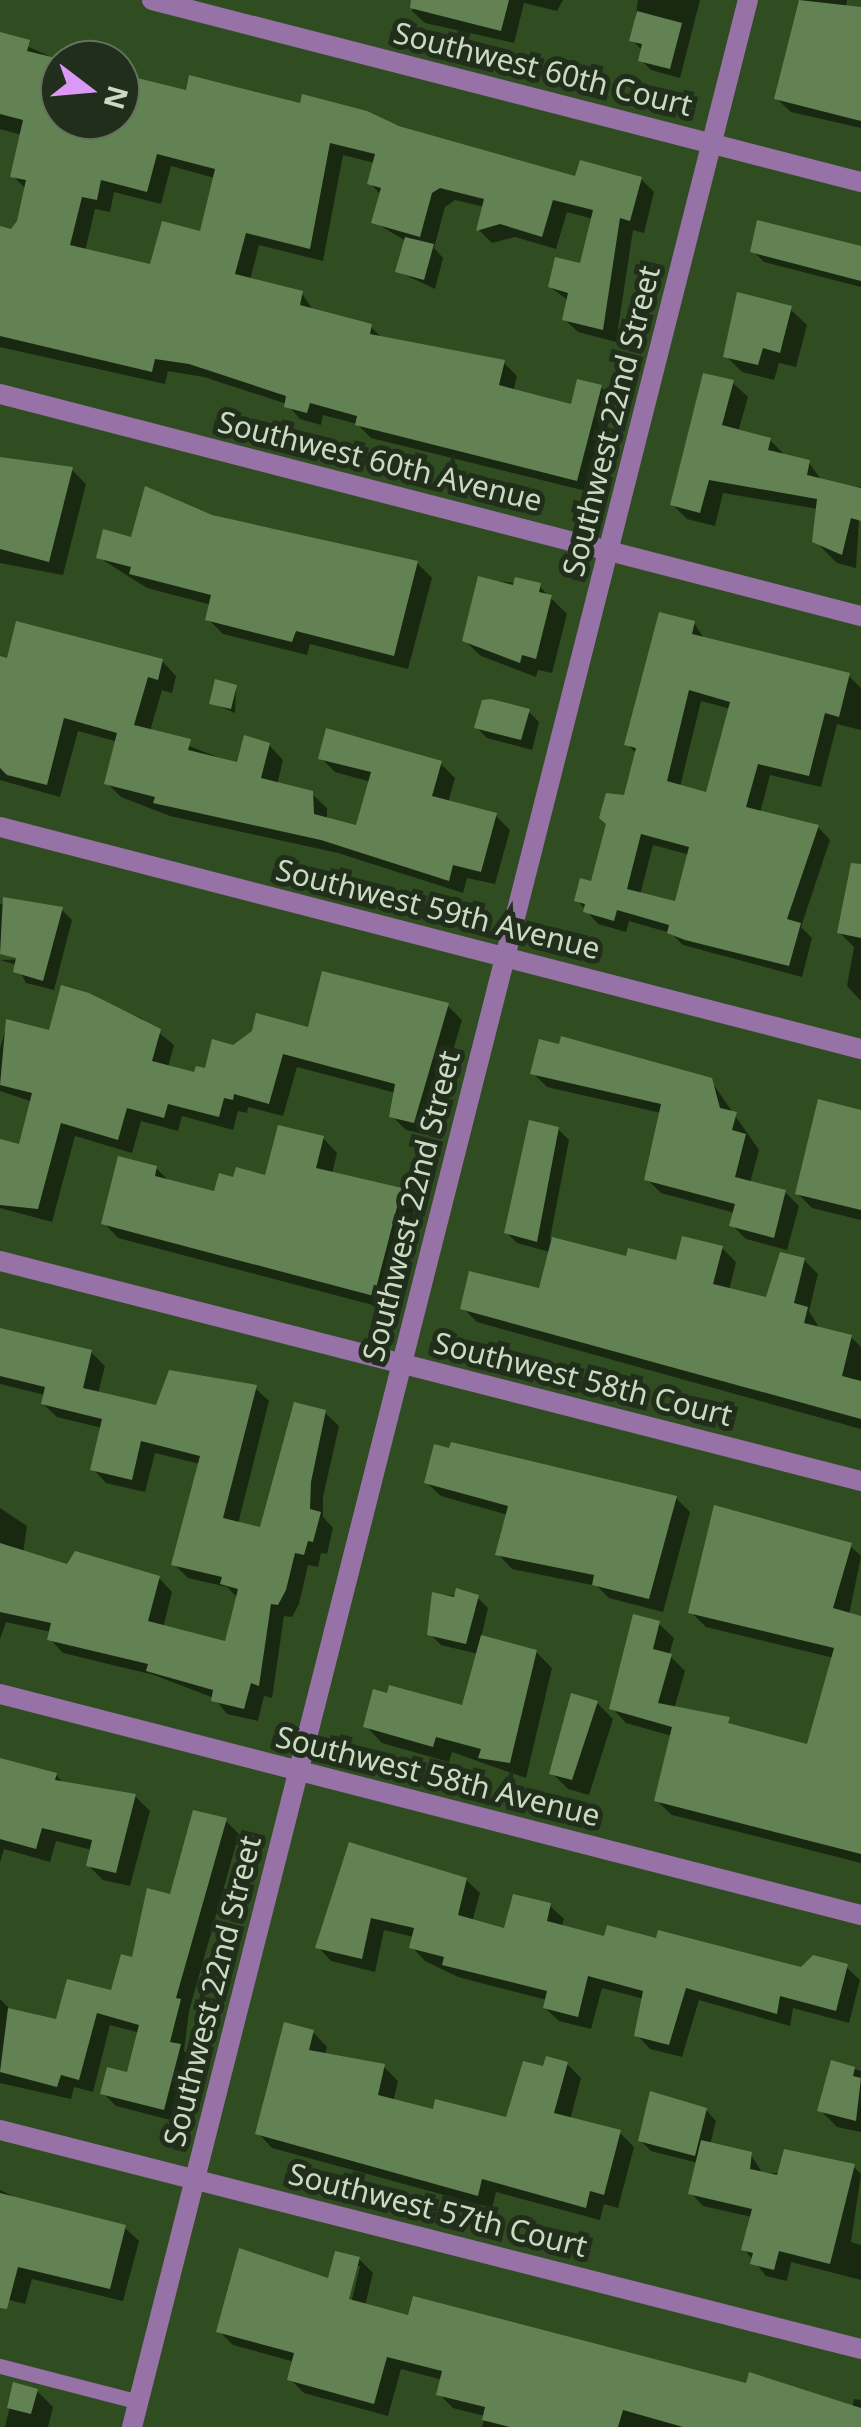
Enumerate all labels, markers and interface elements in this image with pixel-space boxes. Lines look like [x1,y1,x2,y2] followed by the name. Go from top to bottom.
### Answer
[390,14,696,124] street label: Southwest 60th Court
[40,40,140,140] north arrow
[96,82,138,114] text: N
[555,262,667,580] street label: Southwest 22nd Street
[214,403,546,519] street label: Southwest 60th Avenue
[272,851,604,967] street label: Southwest 59th Avenue
[355,1047,467,1365] street label: Southwest 22nd Street
[430,1324,736,1434] street label: Southwest 58th Court
[272,1718,604,1834] street label: Southwest 58th Avenue
[156,1832,268,2150] street label: Southwest 22nd Street
[285,2155,591,2265] street label: Southwest 57th Court

